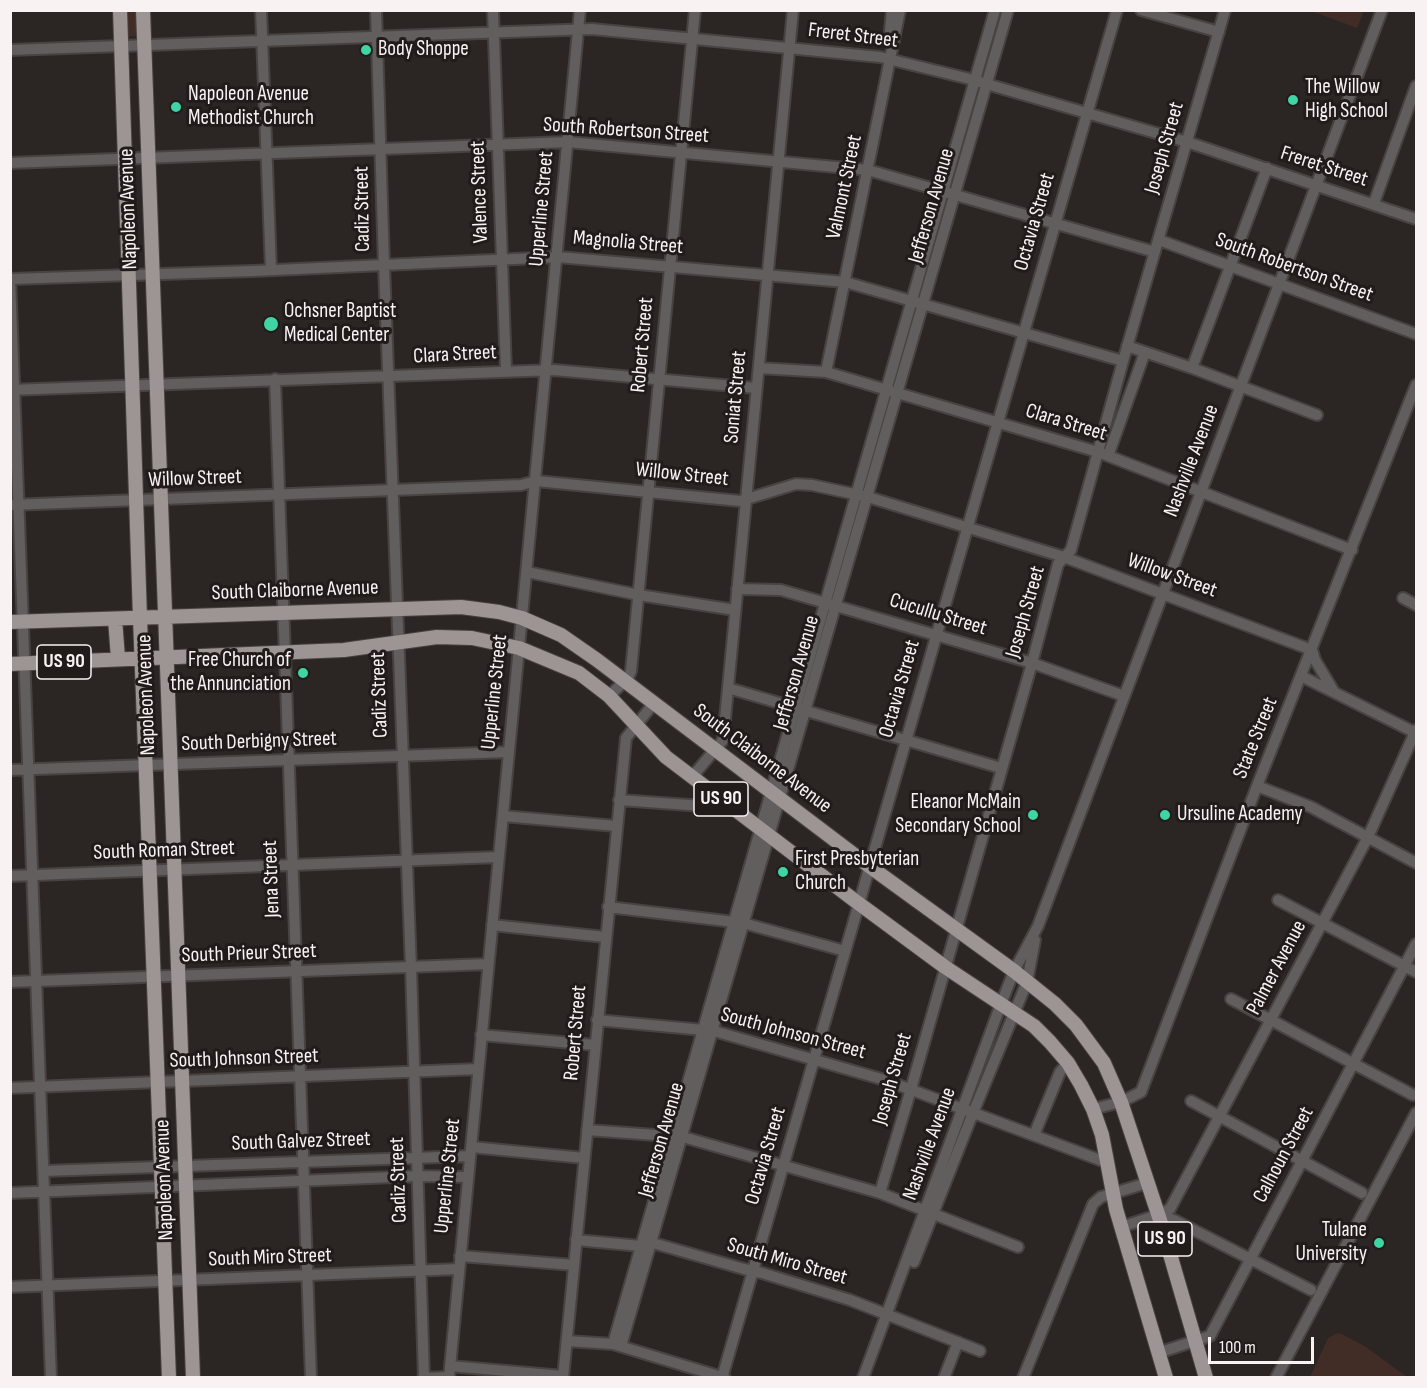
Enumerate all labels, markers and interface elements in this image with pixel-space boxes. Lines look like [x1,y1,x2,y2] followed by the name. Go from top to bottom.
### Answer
[807,18,899,54] street label: Freret Street
[378,37,469,63] place label: Body Shoppe
[359,43,373,57] marker: Body Shoppe
[1305,75,1388,125] place label: The Willow High School
[188,82,314,132] place label: Napoleon Avenue Methodist Church
[1286,93,1300,107] marker: The Willow High School
[1140,99,1190,197] street label: Joseph Street
[169,100,183,114] marker: Napoleon Avenue Methodist Church
[542,113,710,149] street label: South Robertson Street
[822,132,868,242] street label: Valmont Street
[466,140,494,244] street label: Valence Street
[1277,141,1371,193] street label: Freret Street
[904,146,960,266] street label: Jefferson Avenue
[114,148,144,270] street label: Napoleon Avenue
[524,150,560,268] street label: Upperline Street
[350,166,376,252] street label: Cadiz Street
[1009,170,1061,274] street label: Octavia Street
[572,226,684,260] street label: Magnolia Street
[1212,228,1376,308] street label: South Robertson Street
[626,296,660,394] street label: Robert Street
[284,299,397,349] place label: Ochsner Baptist Medical Center
[262,315,280,333] marker: Ochsner Baptist Medical Center
[413,340,497,370] street label: Clara Street
[719,350,753,444] street label: Soniat Street
[1022,399,1110,447] street label: Clara Street
[1159,401,1225,521] street label: Nashville Avenue
[634,458,730,492] street label: Willow Street
[148,465,242,493] street label: Willow Street
[1124,548,1220,604] street label: Willow Street
[1001,563,1051,661] street label: Joseph Street
[211,575,379,607] street label: South Claiborne Avenue
[886,588,990,642] street label: Cucullu Street
[769,613,825,733] street label: Jefferson Avenue
[476,633,514,751] street label: Upperline Street
[132,634,162,756] street label: Napoleon Avenue
[874,637,926,741] street label: Octavia Street
[37,645,91,679] road number: US 90
[170,648,291,698] place label: Free Church of the Annunciation
[366,652,394,738] street label: Cadiz Street
[296,666,310,680] marker: Free Church of the Annunciation
[1228,694,1284,782] street label: State Street
[688,699,836,819] street label: South Claiborne Avenue
[181,727,337,757] street label: South Derbigny Street
[694,782,748,816] road number: US 90
[895,790,1021,840] place label: Eleanor McMain Secondary School
[1177,802,1303,828] place label: Ursuline Academy
[1026,808,1040,822] marker: Eleanor McMain Secondary School
[1158,808,1172,822] marker: Ursuline Academy
[93,836,235,866] street label: South Roman Street
[258,840,286,918] street label: Jena Street
[795,847,919,897] place label: First Presbyterian Church
[776,865,790,879] marker: First Presbyterian Church
[1242,917,1312,1019] street label: Palmer Avenue
[181,939,317,969] street label: South Prieur Street
[559,984,593,1082] street label: Robert Street
[718,1003,868,1065] street label: South Johnson Street
[868,1030,918,1128] street label: Joseph Street
[169,1044,319,1074] street label: South Johnson Street
[634,1080,690,1200] street label: Jefferson Avenue
[898,1084,962,1204] street label: Nashville Avenue
[1248,1103,1320,1207] street label: Calhoun Street
[740,1104,792,1208] street label: Octavia Street
[429,1117,467,1235] street label: Upperline Street
[150,1119,180,1241] street label: Napoleon Avenue
[231,1127,371,1157] street label: South Galvez Street
[385,1137,413,1223] street label: Cadiz Street
[1296,1218,1367,1268] place label: Tulane University
[1138,1222,1192,1256] road number: US 90
[724,1233,850,1291] street label: South Miro Street
[1372,1236,1386,1250] marker: Tulane University
[208,1243,332,1273] street label: South Miro Street
[1211,1325,1318,1363] scale bar
[1219,1337,1256,1358] text: 100 m

